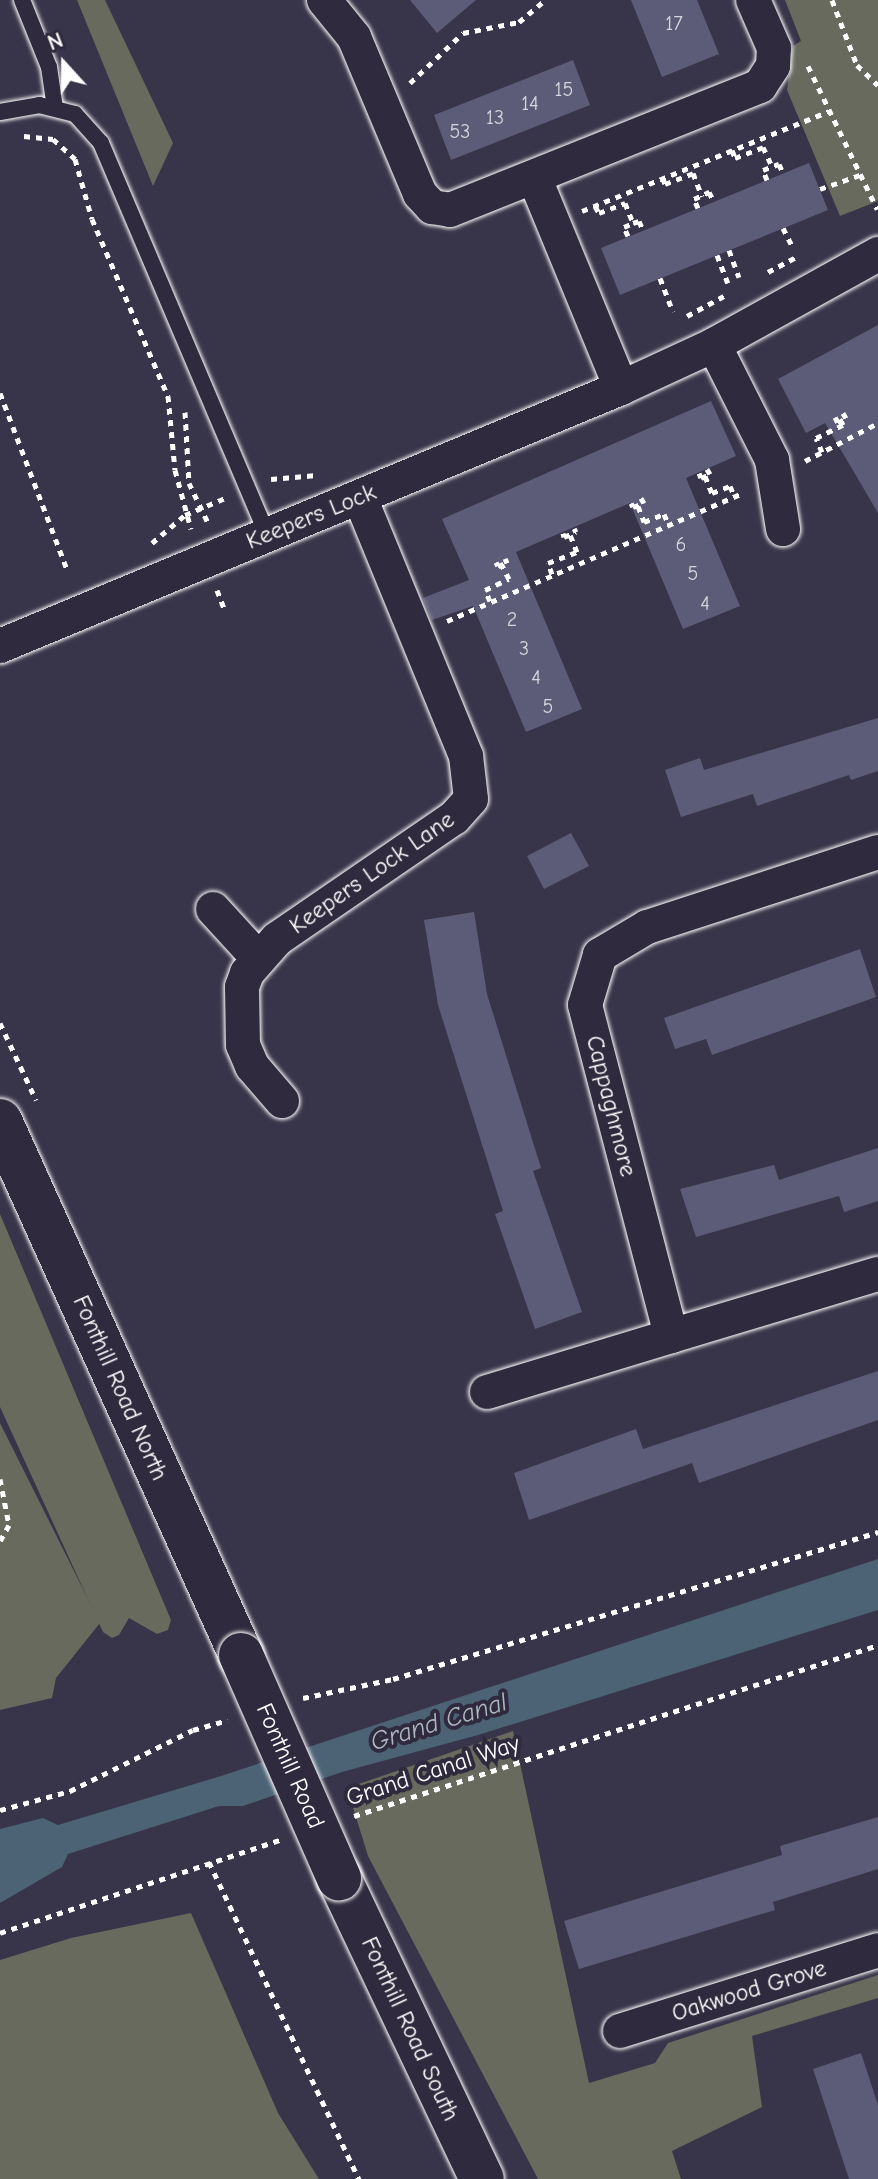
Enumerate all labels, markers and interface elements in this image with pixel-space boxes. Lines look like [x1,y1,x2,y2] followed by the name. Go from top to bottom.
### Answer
[665,11,683,35] house number: 17
[24,24,104,104] north arrow
[44,27,67,56] text: N
[555,77,573,101] house number: 15
[521,91,539,115] house number: 14
[486,105,504,129] house number: 13
[450,119,470,143] house number: 53
[242,478,380,556] street label: Keepers Lock
[676,532,686,556] house number: 6
[688,561,698,585] house number: 5
[700,591,710,615] house number: 4
[507,607,517,631] house number: 2
[519,636,529,660] house number: 3
[531,665,541,689] house number: 4
[543,694,553,718] house number: 5
[284,805,460,941] street label: Keepers Lock Lane
[580,1033,642,1179] street label: Cappaghmore
[66,1291,174,1485] street label: Fonthill Road North
[367,1687,511,1759] water label: Grand Canal
[250,1699,330,1833] street label: Fonthill Road
[342,1729,524,1813] street label: Grand Canal Way
[355,1932,465,2126] street label: Fonthill Road South
[668,1954,830,2028] street label: Oakwood Grove

